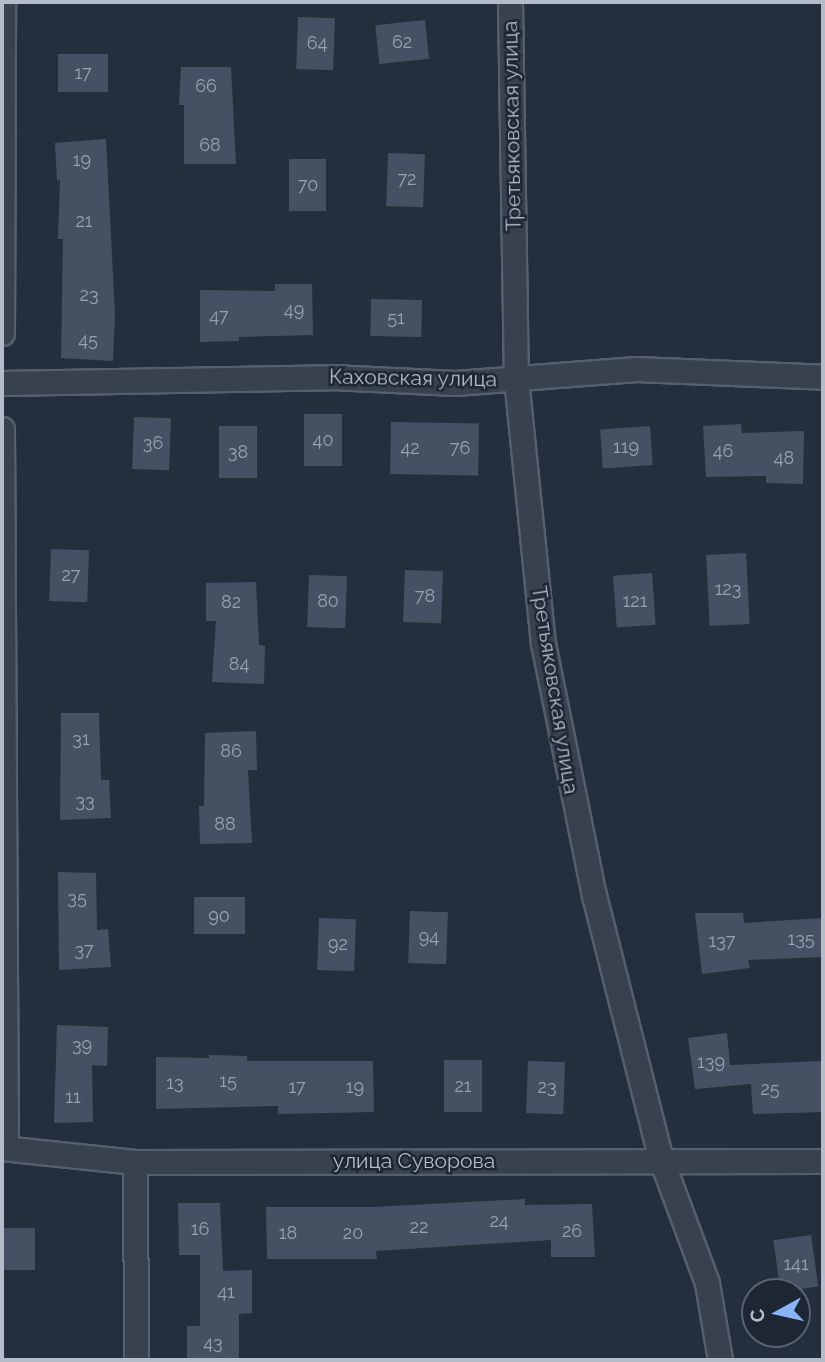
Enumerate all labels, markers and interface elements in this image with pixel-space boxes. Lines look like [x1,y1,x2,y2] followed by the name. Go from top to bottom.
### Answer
[498,20,526,232] street label: Третьяковская улица
[392,31,412,53] house number: 62
[307,32,327,54] house number: 64
[74,62,92,84] house number: 17
[195,75,217,97] house number: 66
[199,134,221,156] house number: 68
[73,149,91,171] house number: 19
[397,168,417,190] house number: 72
[298,174,318,196] house number: 70
[75,210,93,232] house number: 21
[80,284,98,306] house number: 23
[284,299,304,321] house number: 49
[209,305,229,327] house number: 47
[387,307,405,329] house number: 51
[78,329,98,351] house number: 45
[329,364,497,392] street label: Каховская улица
[313,429,333,451] house number: 40
[143,432,163,454] house number: 36
[613,436,639,458] house number: 119
[400,437,420,459] house number: 42
[450,437,470,459] house number: 76
[713,440,733,462] house number: 46
[228,441,248,463] house number: 38
[774,447,794,469] house number: 48
[61,564,81,586] house number: 27
[715,578,741,600] house number: 123
[526,584,584,796] street label: Третьяковская улица
[415,585,435,607] house number: 78
[317,590,339,612] house number: 80
[623,590,647,612] house number: 121
[221,591,241,613] house number: 82
[229,653,249,675] house number: 84
[72,728,90,750] house number: 31
[220,740,242,762] house number: 86
[75,790,95,812] house number: 33
[214,813,236,835] house number: 88
[67,887,87,909] house number: 35
[208,905,230,927] house number: 90
[419,926,439,948] house number: 94
[787,928,815,950] house number: 135
[709,930,735,952] house number: 137
[328,933,348,955] house number: 92
[74,939,94,961] house number: 37
[72,1034,92,1056] house number: 39
[697,1051,725,1073] house number: 139
[219,1070,237,1092] house number: 15
[166,1072,184,1094] house number: 13
[454,1075,472,1097] house number: 21
[288,1076,306,1098] house number: 17
[346,1076,364,1098] house number: 19
[538,1076,556,1098] house number: 23
[760,1078,780,1100] house number: 25
[65,1086,81,1108] house number: 11
[333,1148,495,1174] street label: улица Суворова
[489,1210,509,1232] house number: 24
[410,1216,428,1238] house number: 22
[191,1218,209,1240] house number: 16
[562,1220,582,1242] house number: 26
[279,1222,297,1244] house number: 18
[343,1222,363,1244] house number: 20
[783,1253,809,1275] house number: 141
[741,1278,811,1348] north arrow
[217,1281,235,1303] house number: 41
[745,1308,769,1324] text: С
[203,1332,223,1354] house number: 43

